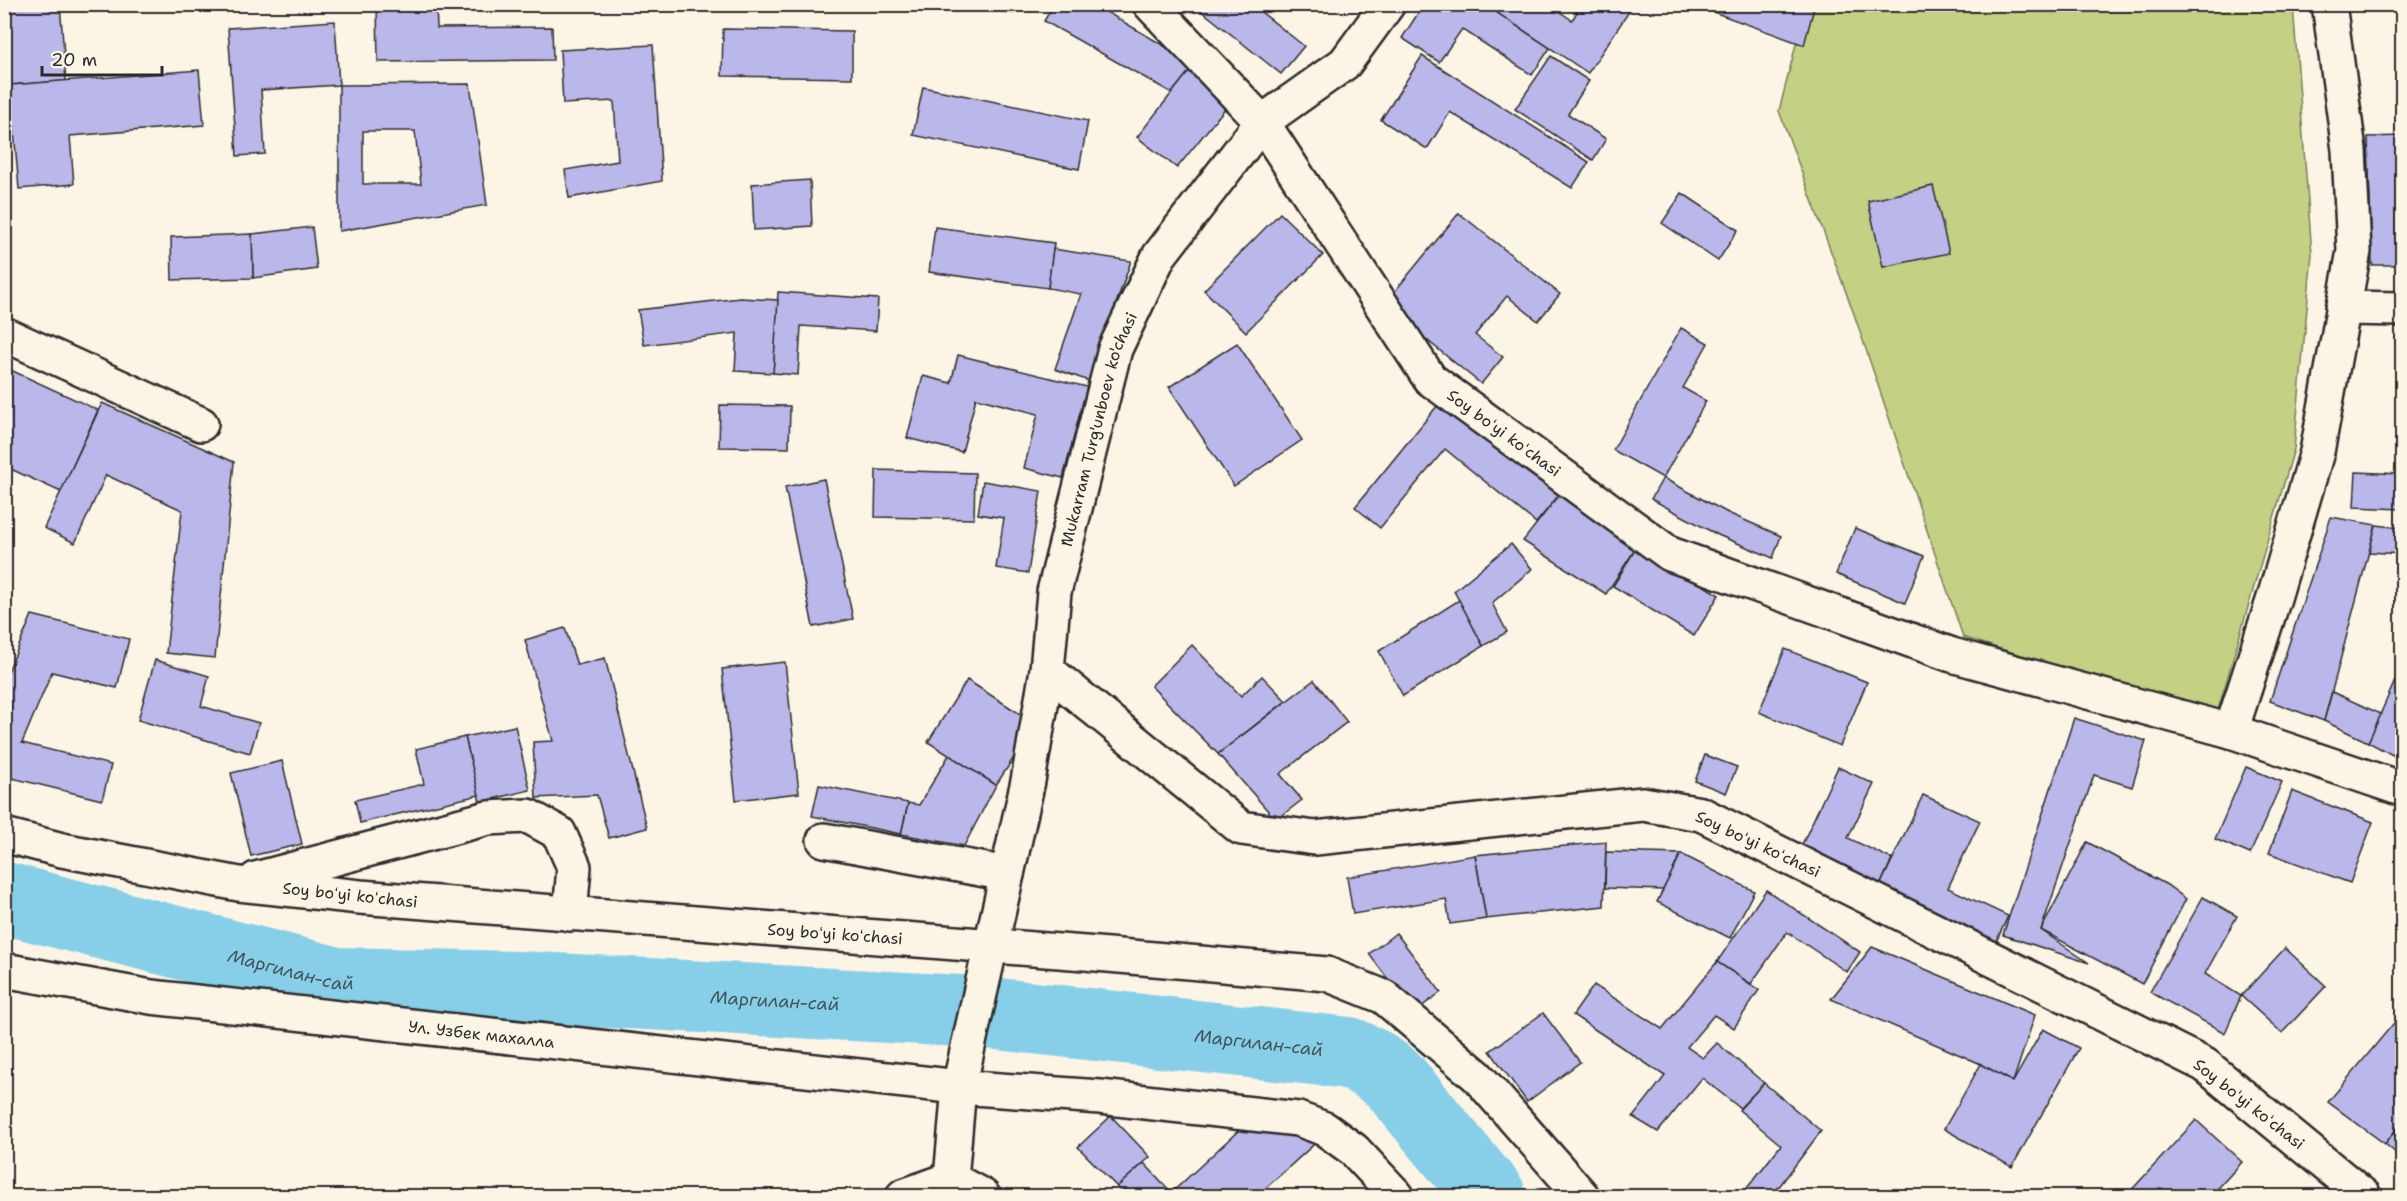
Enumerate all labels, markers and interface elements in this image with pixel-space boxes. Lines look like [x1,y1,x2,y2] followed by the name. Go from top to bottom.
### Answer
[42,39,162,77] scale bar
[51,48,97,72] text: 20 m
[1055,309,1141,549] street label: Mukarram Turg'unboev ko'chasi
[1443,385,1565,481] street label: Soy boʻyi koʻchasi
[1692,806,1824,882] street label: Soy boʻyi koʻchasi
[281,877,419,913] street label: Soy boʻyi koʻchasi
[767,919,903,949] street label: Soy boʻyi koʻchasi
[225,944,354,995] water label: Маргилан-сай
[710,985,840,1016] water label: Маргилан-сай
[407,1015,556,1052] street label: Ул. Узбек махалла
[1193,1024,1324,1062] water label: Маргилан-сай
[2189,1054,2309,1154] street label: Soy boʻyi koʻchasi

